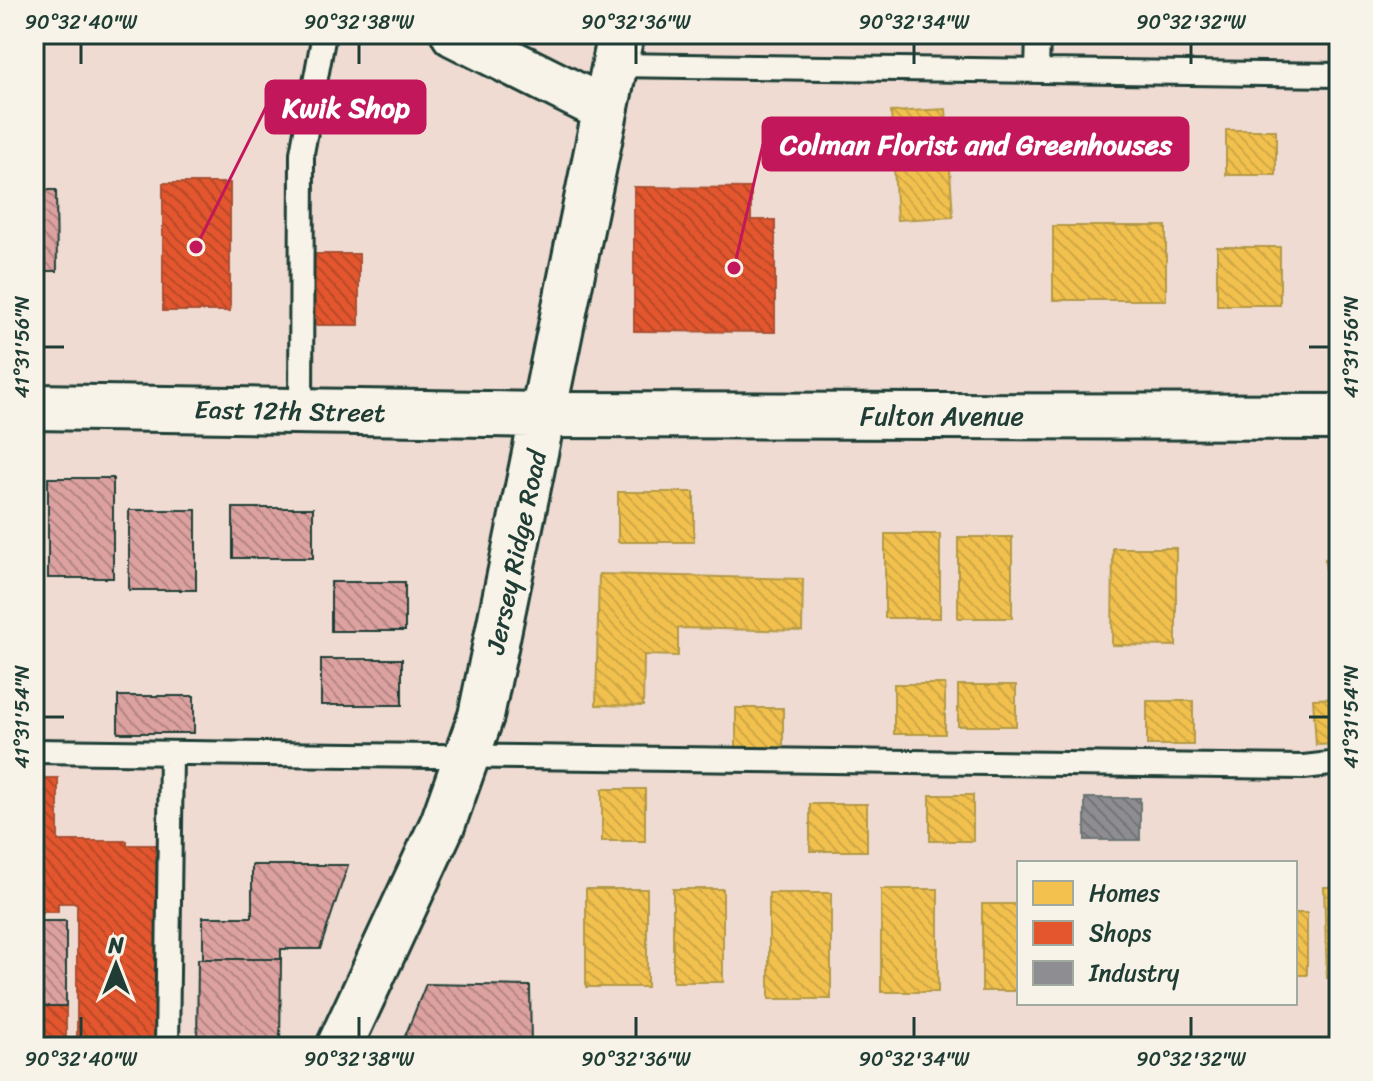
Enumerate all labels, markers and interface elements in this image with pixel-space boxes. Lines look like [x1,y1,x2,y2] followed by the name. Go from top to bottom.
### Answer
[25,5,138,40] text: 90°32'40"W
[304,5,415,40] text: 90°32'38"W
[581,5,691,40] text: 90°32'36"W
[859,5,970,40] text: 90°32'34"W
[1136,5,1246,40] text: 90°32'32"W
[266,81,425,133] callout: Kwik Shop
[281,83,410,132] text: Kwik Shop
[763,118,1188,170] callout: Colman Florist and Greenhouses
[779,120,1173,169] text: Colman Florist and Greenhouses
[5,296,40,398] text: 41°31'56"N
[1334,296,1369,398] text: 41°31'56"N
[194,386,386,436] street label: East 12th Street
[860,393,1024,439] street label: Fulton Avenue
[472,444,561,659] street label: Jersey Ridge Road
[5,665,40,769] text: 41°31'54"N
[1334,665,1369,769] text: 41°31'54"N
[1017,861,1297,1005] legend
[1089,872,1160,914] text: Homes
[1089,912,1152,954] text: Shops
[76,925,156,1005] north arrow
[107,926,124,965] text: N
[1088,952,1180,994] text: Industry
[25,1042,138,1077] text: 90°32'40"W
[304,1042,415,1077] text: 90°32'38"W
[581,1042,691,1077] text: 90°32'36"W
[859,1042,970,1077] text: 90°32'34"W
[1136,1042,1246,1077] text: 90°32'32"W

